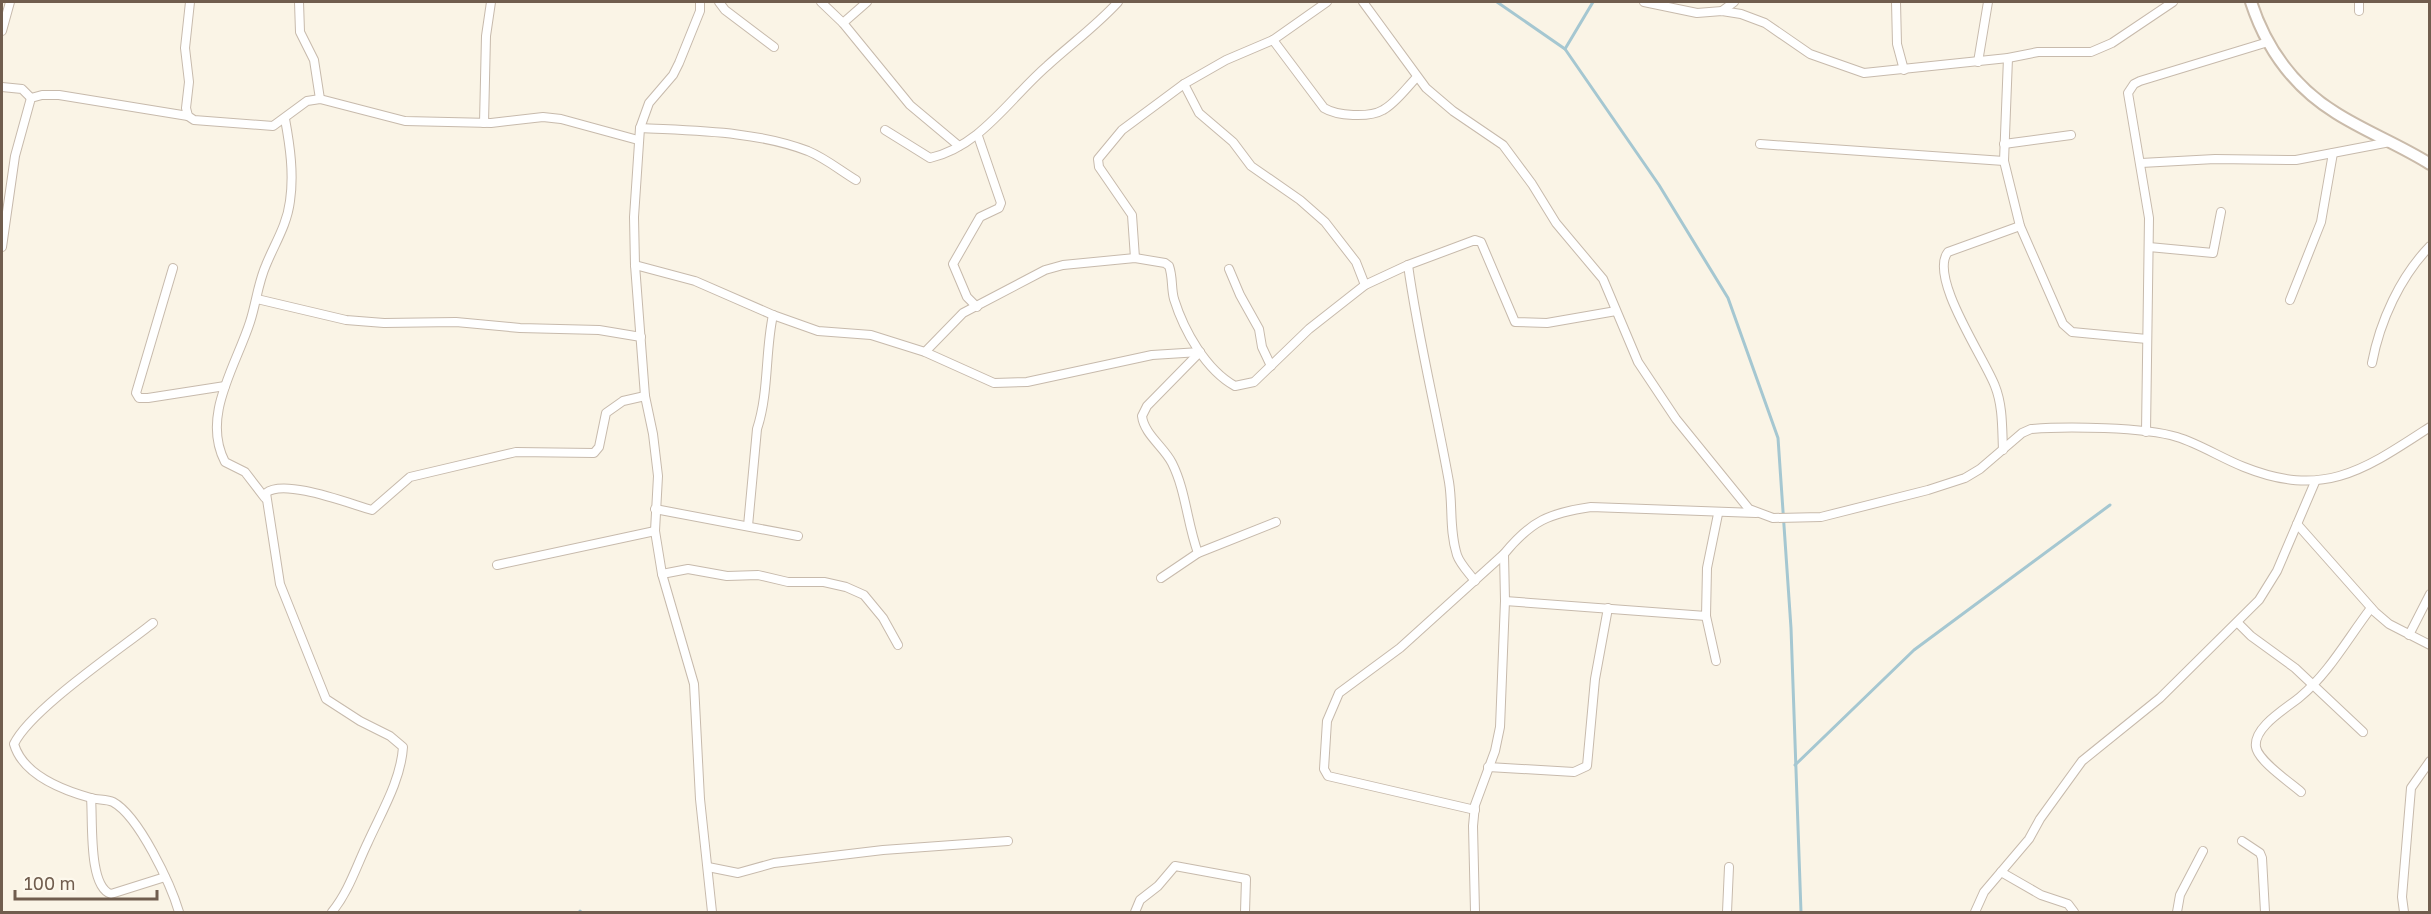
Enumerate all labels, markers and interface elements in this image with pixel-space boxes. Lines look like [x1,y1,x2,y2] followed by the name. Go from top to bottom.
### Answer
[15,863,158,901] scale bar
[24,872,75,894] text: 100 m

